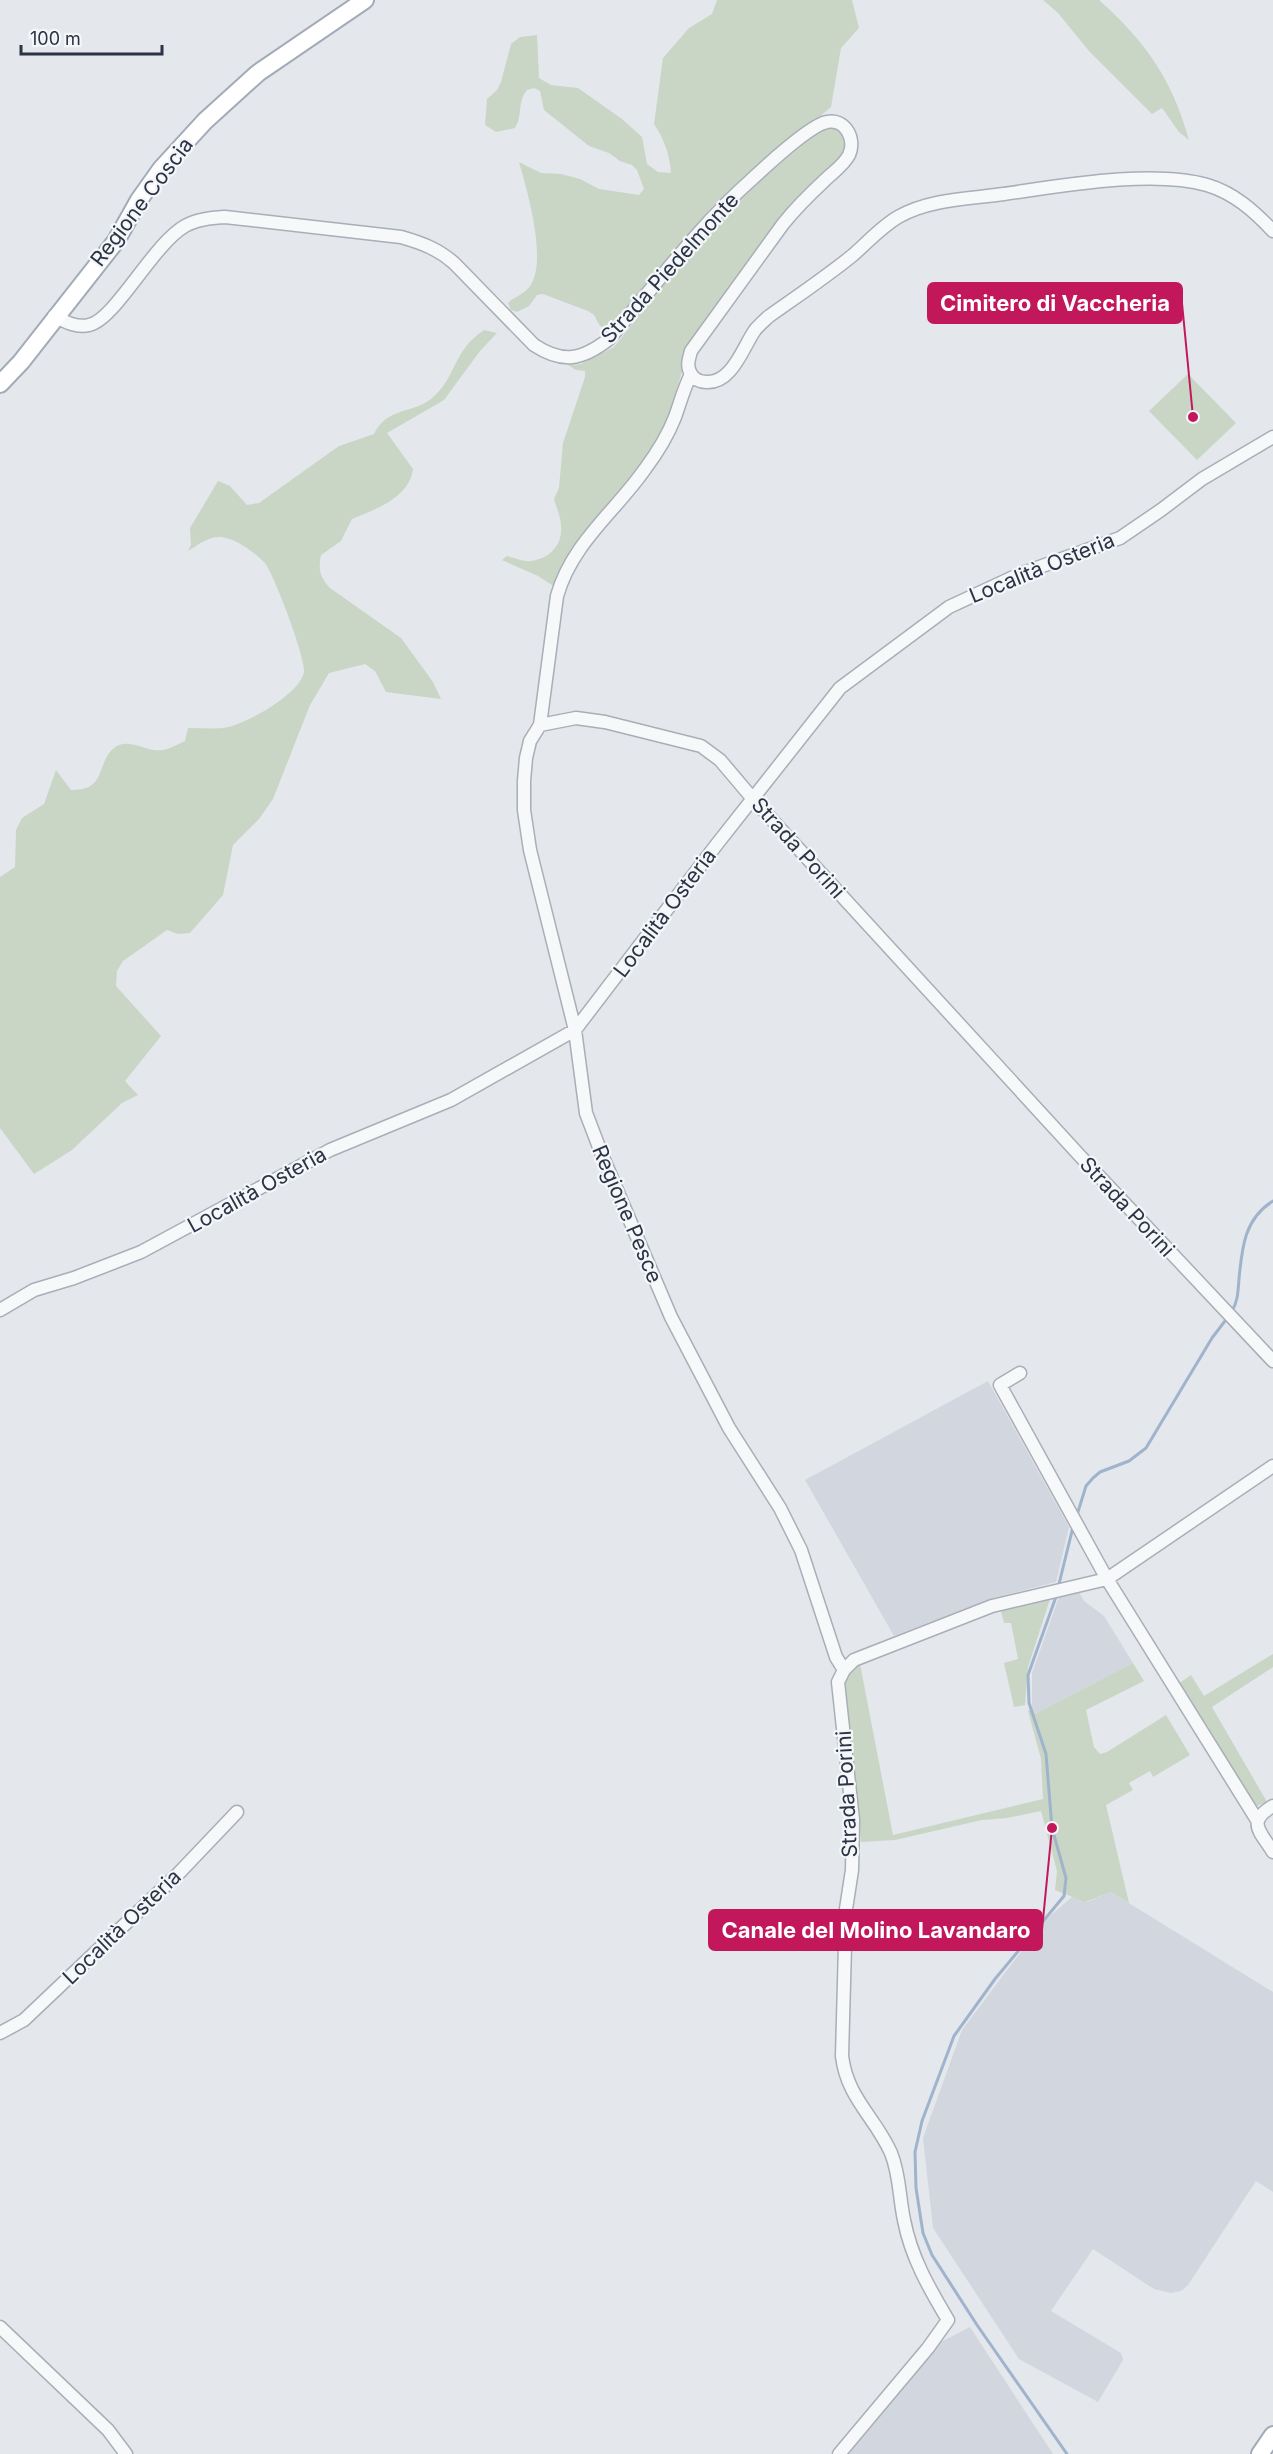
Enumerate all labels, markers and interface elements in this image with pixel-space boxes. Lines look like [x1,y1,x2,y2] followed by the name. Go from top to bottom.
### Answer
[21,18,162,56] scale bar
[30,28,81,49] text: 100 m
[85,132,198,271] street label: Regione Coscia
[595,187,744,348] street label: Strada Piedelmonte
[928,283,1182,323] callout: Cimitero di Vaccheria
[940,290,1170,316] text: Cimitero di Vaccheria
[966,527,1118,608] street label: Località Osteria
[746,792,850,903] street label: Strada Porini
[608,843,721,982] street label: Località Osteria
[183,1141,330,1238] street label: Località Osteria
[587,1141,668,1287] street label: Regione Pesce
[1075,1152,1180,1262] street label: Strada Porini
[831,1730,862,1858] street label: Strada Porini
[57,1864,186,1989] street label: Località Osteria
[709,1910,1042,1950] callout: Canale del Molino Lavandaro
[721,1917,1031,1943] text: Canale del Molino Lavandaro

